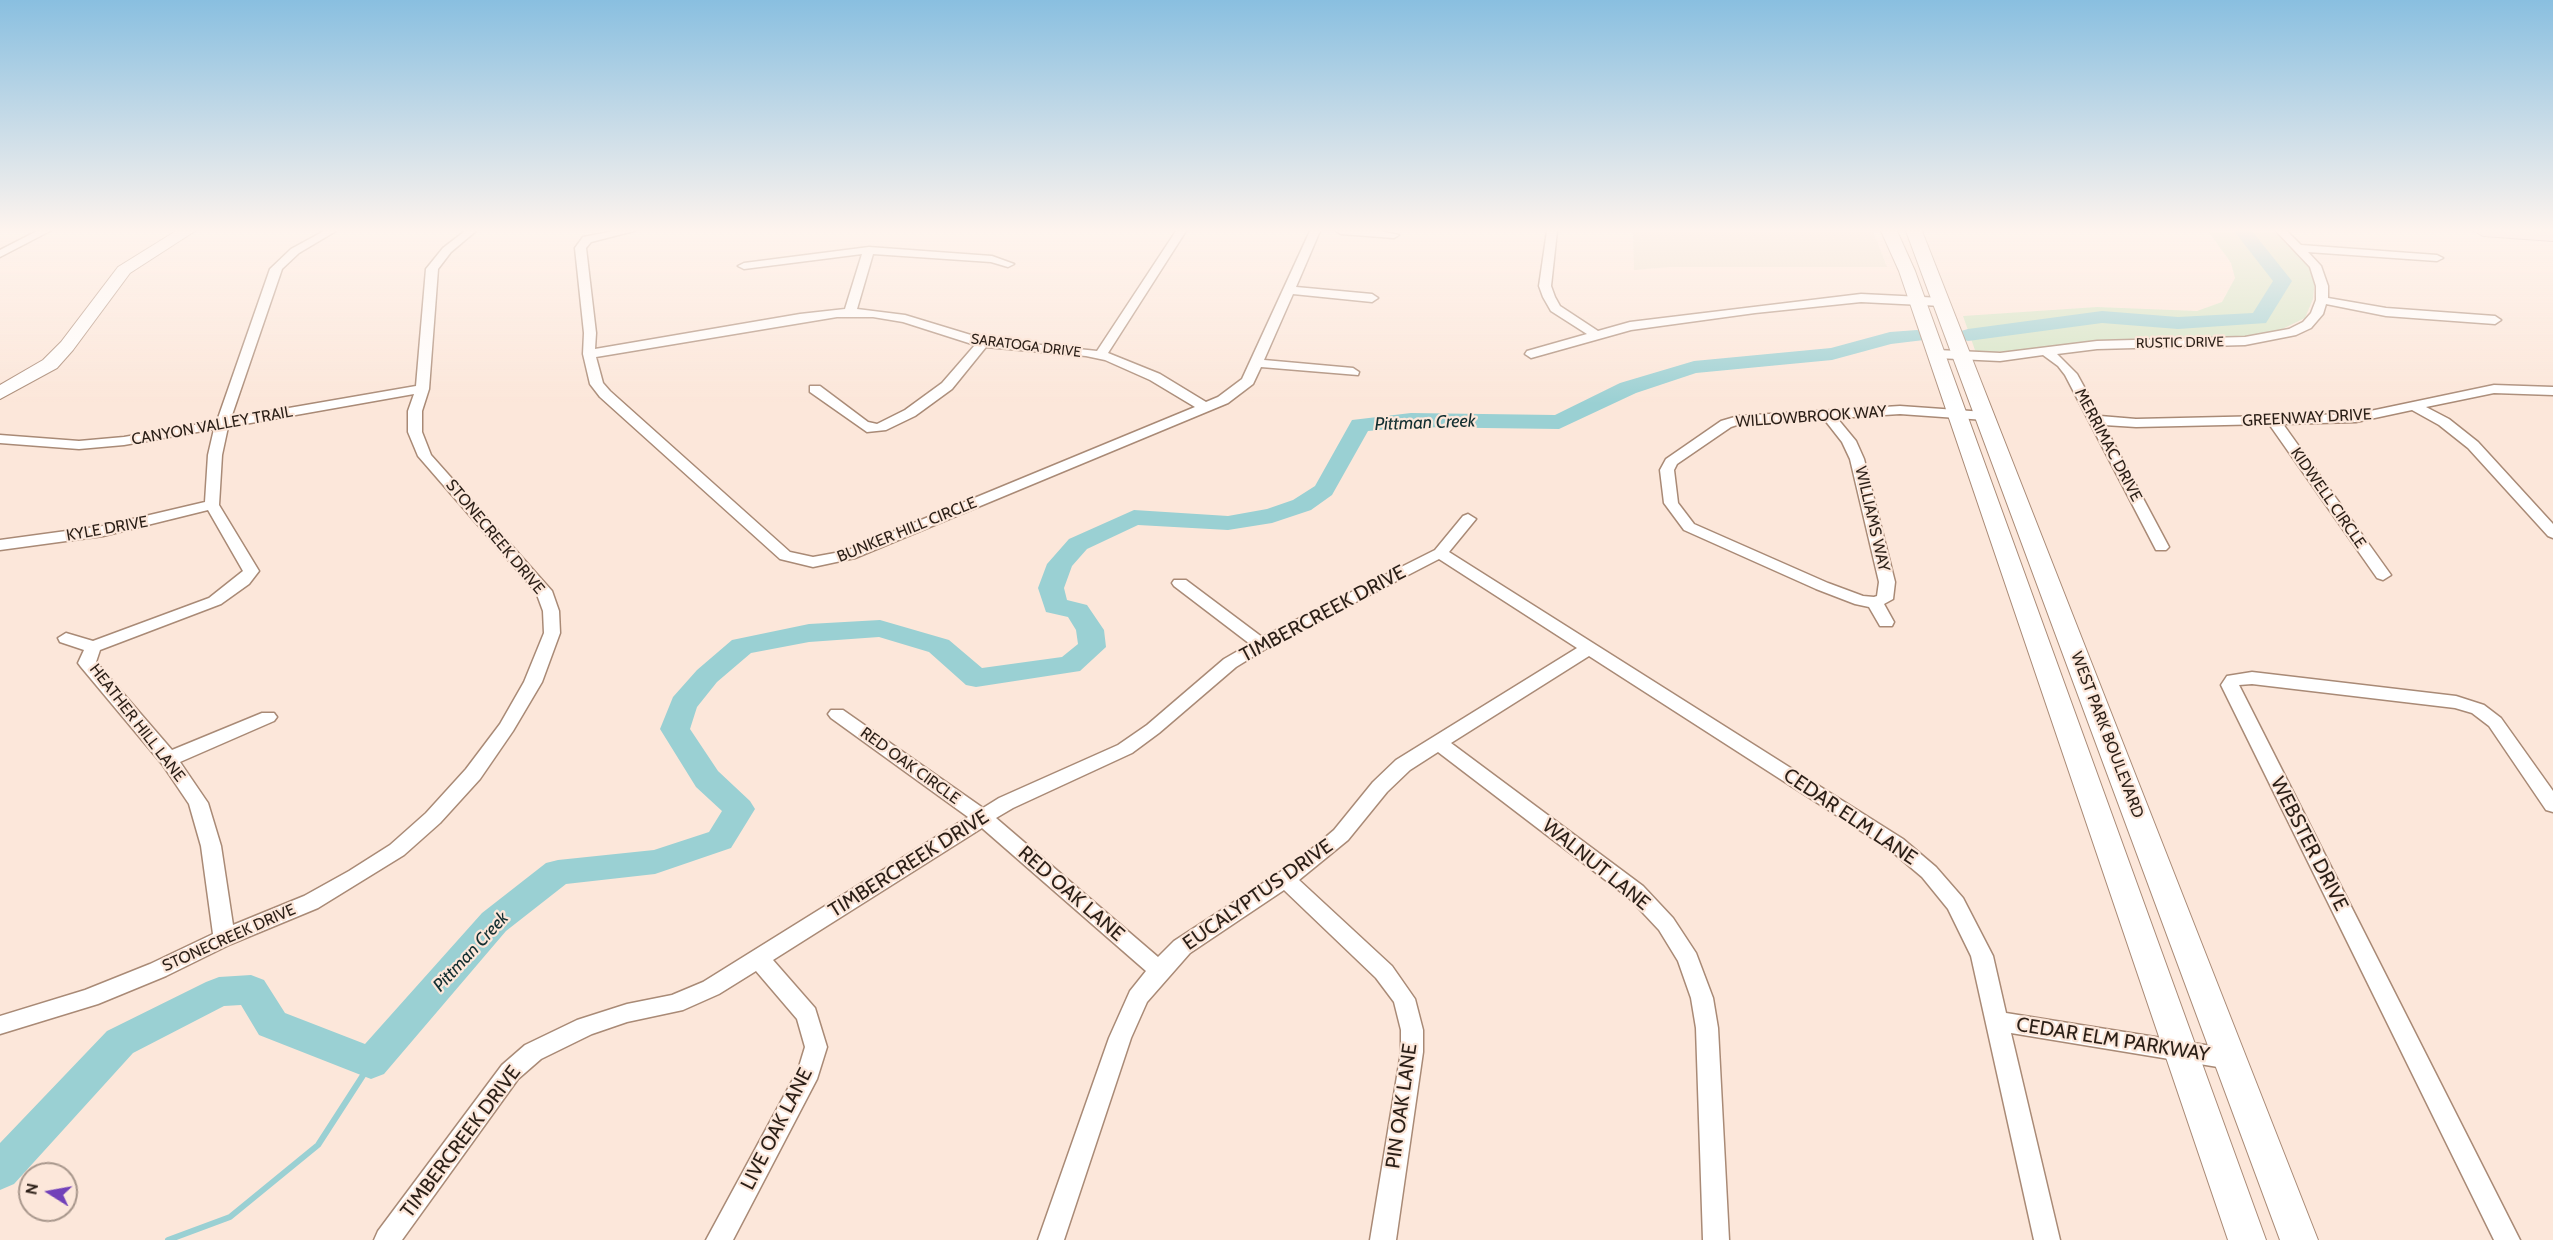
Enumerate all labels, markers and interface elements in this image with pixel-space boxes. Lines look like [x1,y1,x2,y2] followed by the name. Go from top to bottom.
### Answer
[970,331,1082,361] street label: SARATOGA DRIVE
[2136,334,2224,352] street label: RUSTIC DRIVE
[2070,385,2146,505] street label: MERRIMAC DRIVE
[130,402,294,450] street label: CANYON VALLEY TRAIL
[1735,402,1887,432] street label: WILLOWBROOK WAY
[2242,405,2372,431] street label: GREENWAY DRIVE
[1374,410,1476,436] water label: Pittman Creek
[2286,444,2370,552] street label: KIDWELL CIRCLE
[1851,464,1893,574] street label: WILLIAMS WAY
[441,476,549,598] street label: STONECREEK DRIVE
[834,493,980,567] street label: BUNKER HILL CIRCLE
[65,512,149,546] street label: KYLE DRIVE
[1236,560,1410,668] street label: TIMBERCREEK DRIVE
[2066,649,2148,821] street label: WEST PARK BOULEVARD
[85,660,189,786] street label: HEATHER HILL LANE
[856,723,964,809] street label: RED OAK CIRCLE
[1779,763,1921,871] street label: CEDAR ELM LANE
[2265,773,2353,915] street label: WEBSTER DRIVE
[825,805,993,923] street label: TIMBERCREEK DRIVE
[1537,814,1655,916] street label: WALNUT LANE
[1178,834,1338,956] street label: EUCALYPTUS DRIVE
[1013,841,1129,947] street label: RED OAK LANE
[159,900,299,976] street label: STONECREEK DRIVE
[429,908,513,996] water label: Pittman Creek
[2015,1013,2211,1067] street label: CEDAR ELM PARKWAY
[1381,1042,1423,1170] street label: PIN OAK LANE
[396,1061,526,1223] street label: TIMBERCREEK DRIVE
[736,1064,818,1194] street label: LIVE OAK LANE
[18,1162,78,1222] north arrow
[21,1181,42,1196] text: N

